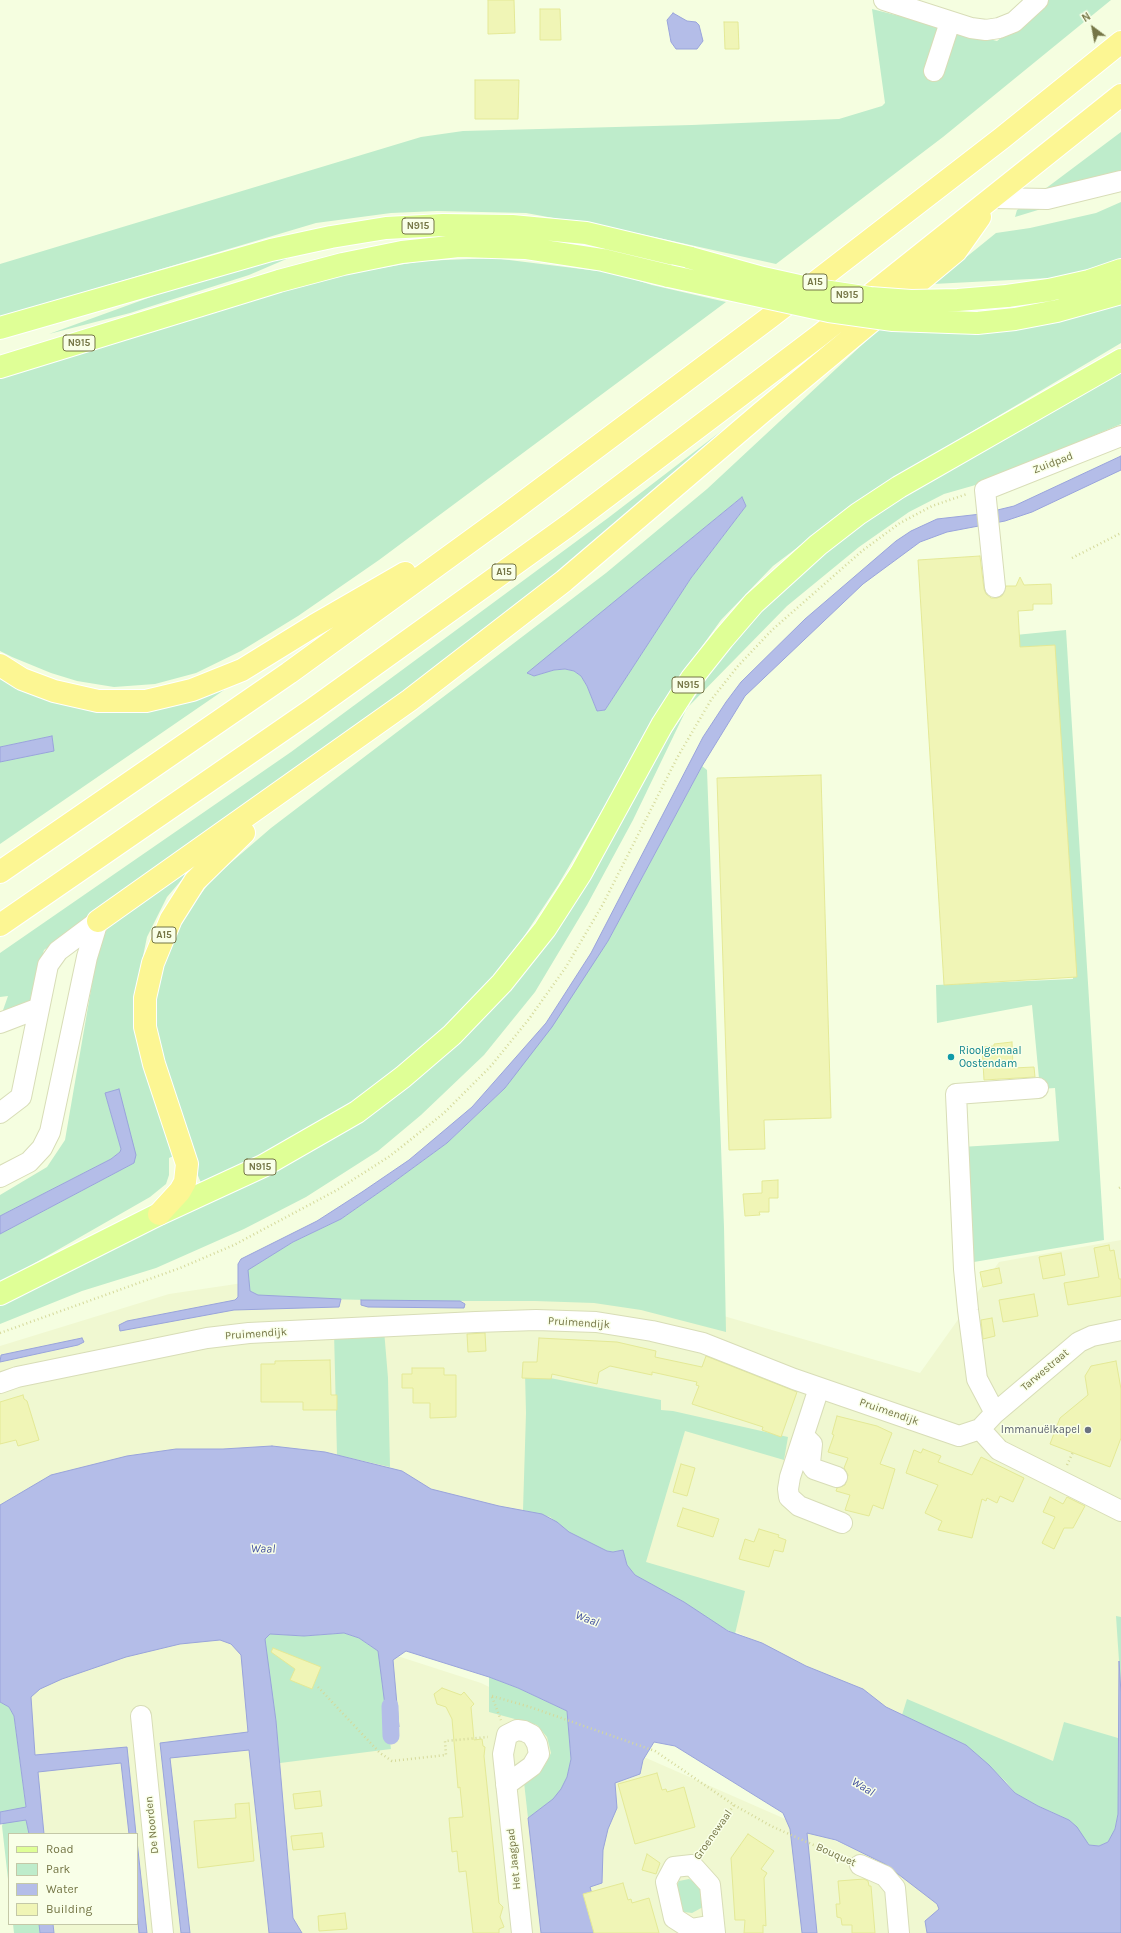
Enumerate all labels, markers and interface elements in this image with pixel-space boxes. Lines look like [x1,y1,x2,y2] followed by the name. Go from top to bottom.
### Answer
[1073,8,1113,48] north arrow
[1080,10,1093,25] text: N
[402,218,434,234] road number: N915
[803,274,827,290] road number: A15
[831,287,863,303] road number: N915
[63,335,95,351] road number: N915
[1031,449,1075,477] street label: Zuidpad
[492,564,516,580] road number: A15
[672,677,704,693] road number: N915
[152,927,176,943] road number: A15
[959,1044,1021,1070] place label: Rioolgemaal Oostendam
[946,1052,956,1062] marker: Rioolgemaal Oostendam
[244,1159,276,1175] road number: N915
[548,1314,610,1332] street label: Pruimendijk
[225,1325,287,1343] street label: Pruimendijk
[1018,1346,1072,1394] street label: Tarwestraat
[858,1396,920,1428] street label: Pruimendijk
[1001,1423,1080,1437] place label: Immanuëlkapel
[1083,1425,1093,1435] marker: Immanuëlkapel
[251,1542,275,1556] water label: Waal
[573,1608,601,1630] water label: Waal
[849,1774,877,1800] water label: Waal
[142,1796,162,1854] street label: De Noorden
[691,1807,735,1863] street label: Groenewaal
[504,1828,524,1890] street label: Het Jaagpad
[8,1833,138,1925] legend
[814,1840,858,1870] street label: Bouquet
[46,1842,74,1856] text: Road
[46,1862,70,1876] text: Park
[46,1882,78,1896] text: Water
[46,1902,92,1916] text: Building

